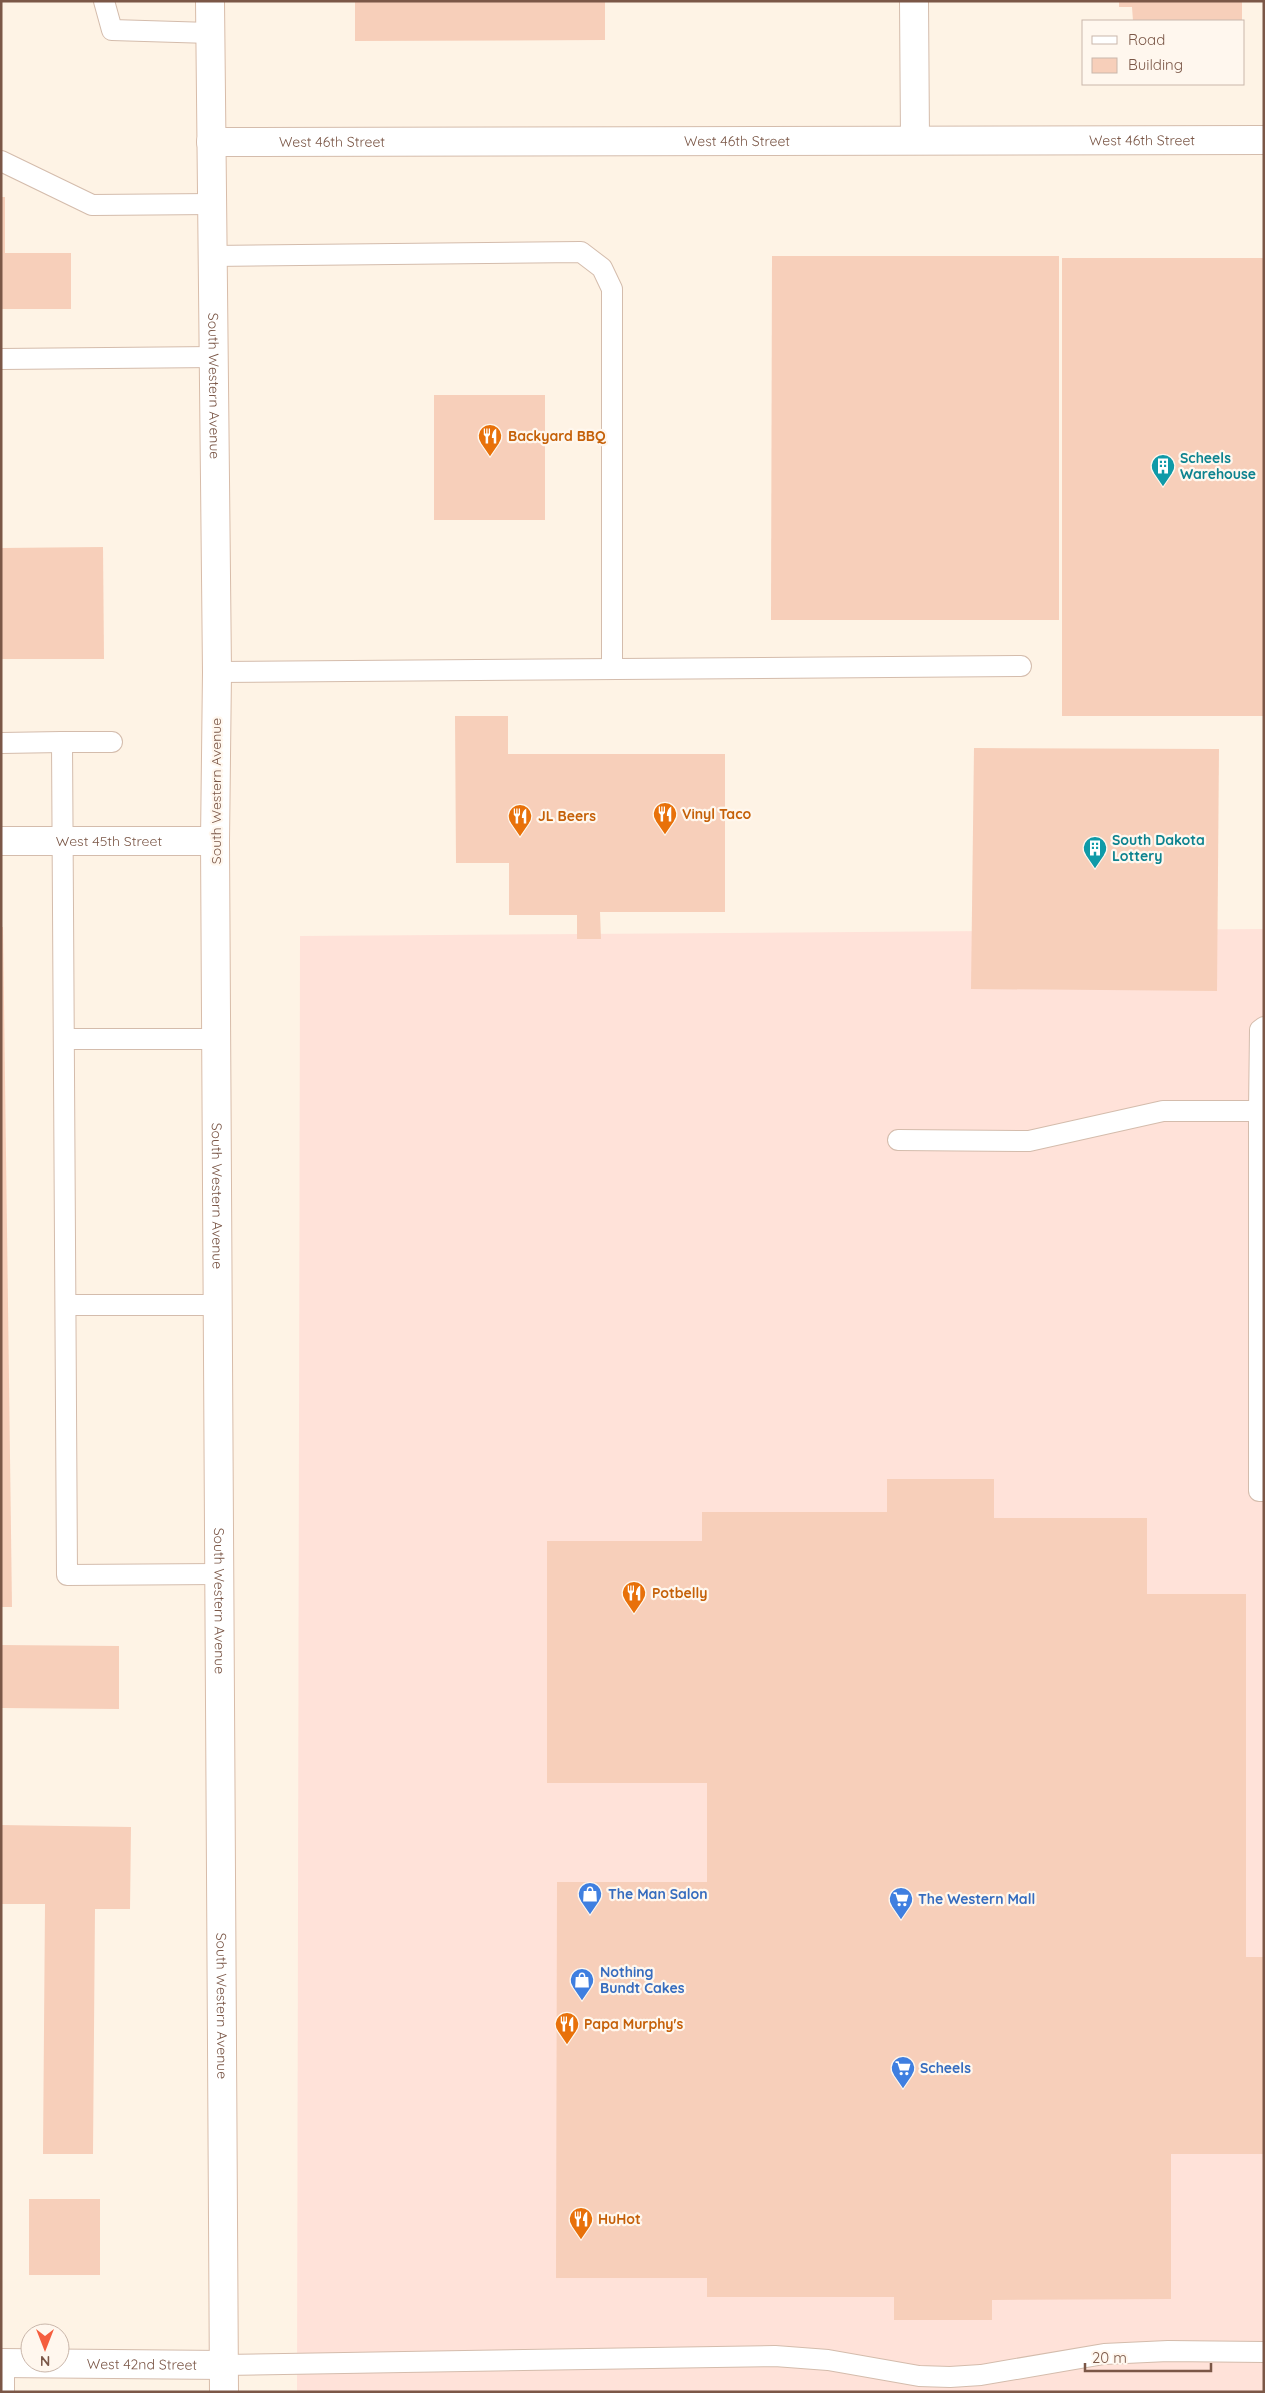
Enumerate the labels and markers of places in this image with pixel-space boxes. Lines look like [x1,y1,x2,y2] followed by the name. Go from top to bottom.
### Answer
[477,423,503,457] restaurant icon: Backyard BBQ
[508,427,606,445] place label: Backyard BBQ
[1180,449,1256,483] place label: Scheels Warehouse
[1150,453,1176,487] building icon: Scheels Warehouse
[652,801,678,835] restaurant icon: Vinyl Taco
[507,803,533,837] restaurant icon: JL Beers
[682,805,751,823] place label: Vinyl Taco
[538,807,596,825] place label: JL Beers
[1112,831,1205,865] place label: South Dakota Lottery
[1082,835,1108,869] building icon: South Dakota Lottery
[621,1580,647,1614] restaurant icon: Potbelly
[652,1584,707,1602] place label: Potbelly
[577,1881,603,1915] shop icon: The Man Salon
[608,1885,708,1903] place label: The Man Salon
[888,1886,914,1920] supermarket icon: The Western Mall
[918,1890,1035,1908] place label: The Western Mall
[600,1963,685,1997] place label: Nothing Bundt Cakes
[569,1967,595,2001] shop icon: Nothing Bundt Cakes
[554,2011,580,2045] restaurant icon: Papa Murphy's
[584,2015,684,2033] place label: Papa Murphy's
[890,2055,916,2089] supermarket icon: Scheels
[920,2059,971,2077] place label: Scheels
[568,2206,594,2240] restaurant icon: HuHot
[598,2210,641,2228] place label: HuHot

